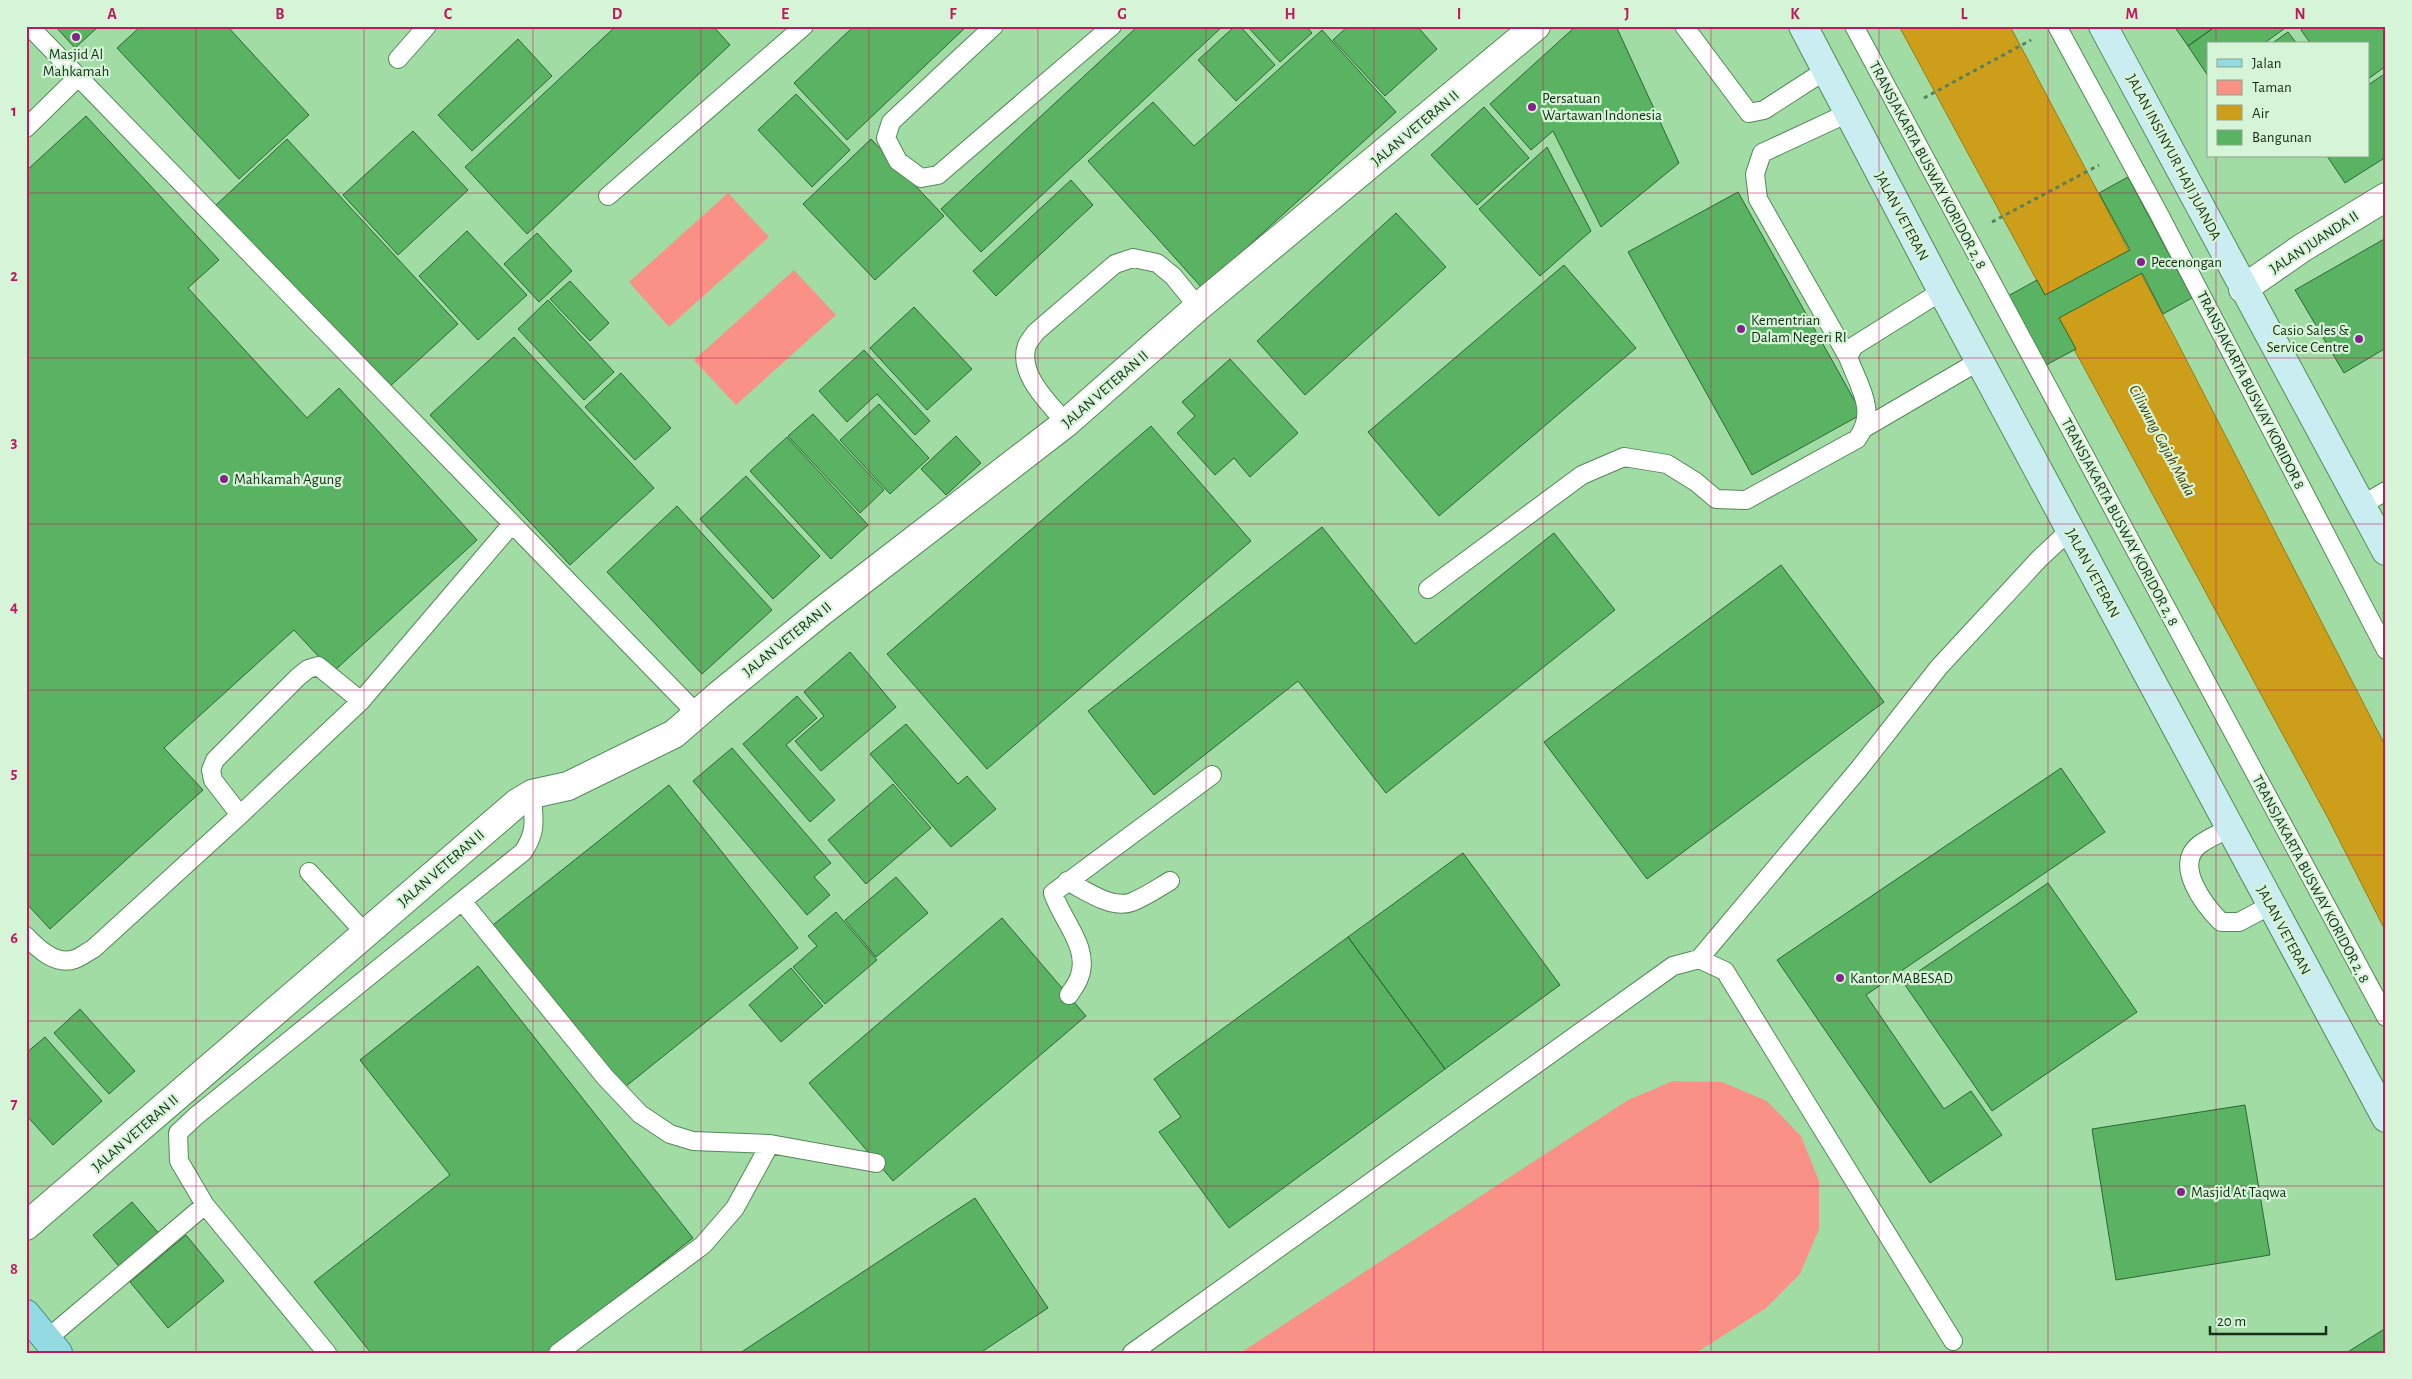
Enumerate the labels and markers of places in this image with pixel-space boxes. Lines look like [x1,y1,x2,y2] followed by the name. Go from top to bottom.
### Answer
[70,31,82,43] marker: Masjid Al Mahkamah
[43,47,109,79] place label: Masjid Al Mahkamah
[1542,91,1662,123] place label: Persatuan Wartawan Indonesia
[1526,101,1538,113] marker: Persatuan Wartawan Indonesia
[2151,255,2222,270] place label: Pecenongan
[2135,256,2147,268] marker: Pecenongan
[1751,313,1847,345] place label: Kementrian Dalam Negeri RI
[1735,323,1747,335] marker: Kementrian Dalam Negeri RI
[2266,323,2350,355] place label: Casio Sales & Service Centre
[2353,333,2365,345] marker: Casio Sales & Service Centre
[234,472,342,487] place label: Mahkamah Agung
[218,473,230,485] marker: Mahkamah Agung
[1850,971,1953,986] place label: Kantor MABESAD
[1834,972,1846,984] marker: Kantor MABESAD
[2191,1185,2286,1200] place label: Masjid At Taqwa
[2175,1186,2187,1198] marker: Masjid At Taqwa

